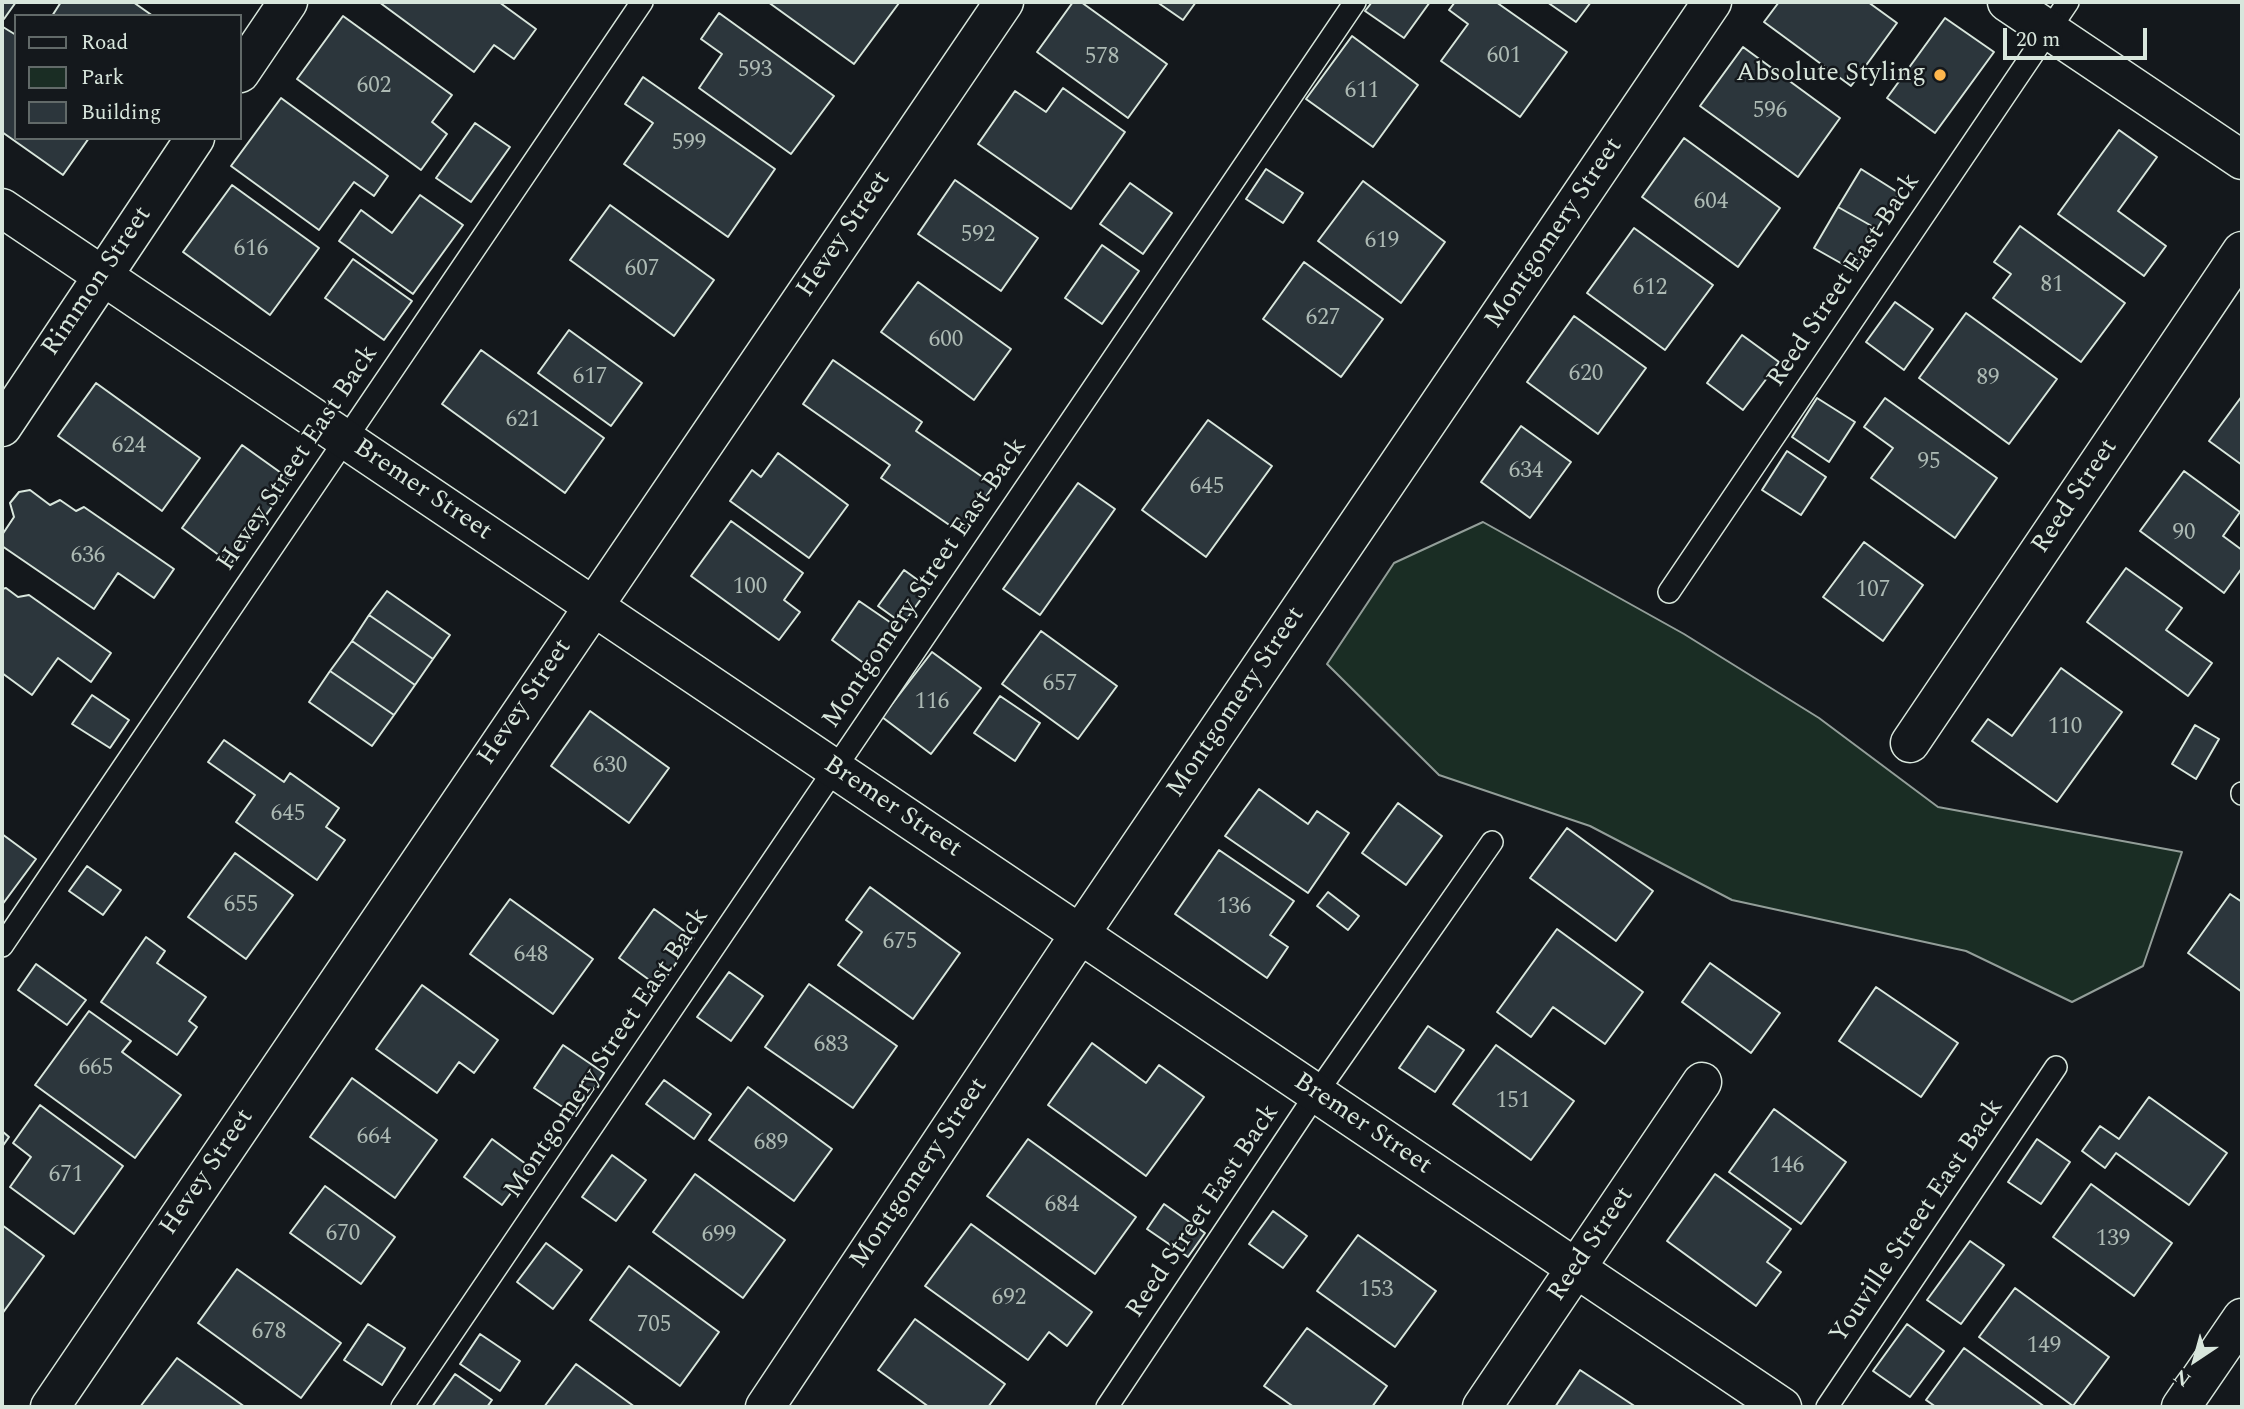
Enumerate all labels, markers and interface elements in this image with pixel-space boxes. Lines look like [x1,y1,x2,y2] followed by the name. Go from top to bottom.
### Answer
[14,14,242,140] legend
[2006,14,2150,58] scale bar
[2016,24,2060,56] text: 20 m
[81,27,128,59] text: Road
[1487,43,1521,71] house number: 601
[1085,44,1119,72] house number: 578
[738,57,772,85] house number: 593
[1736,59,1926,91] place label: Absolute Styling
[81,62,124,94] text: Park
[1932,67,1948,83] marker: Absolute Styling
[357,73,391,101] house number: 602
[1345,78,1379,106] house number: 611
[81,97,161,129] text: Building
[1753,98,1787,126] house number: 596
[672,130,706,158] house number: 599
[1480,133,1630,335] street label: Montgomery Street
[791,166,899,304] street label: Hevey Street
[1762,168,1928,394] street label: Reed Street East Back
[1694,189,1728,217] house number: 604
[36,201,160,363] street label: Rimmon Street
[961,222,995,250] house number: 592
[1365,228,1399,256] house number: 619
[234,236,268,264] house number: 616
[625,256,659,284] house number: 607
[2041,272,2063,300] house number: 81
[1633,275,1667,303] house number: 612
[1306,305,1340,333] house number: 627
[929,327,963,355] house number: 600
[212,340,386,578] street label: Hevey Street East Back
[1569,361,1603,389] house number: 620
[573,364,607,392] house number: 617
[1977,365,1999,393] house number: 89
[506,407,540,435] house number: 621
[112,433,146,461] house number: 624
[347,433,497,549] street label: Bremer Street
[817,433,1035,735] street label: Montgomery Street East Back
[2026,434,2126,560] street label: Reed Street
[1918,449,1940,477] house number: 95
[1509,458,1543,486] house number: 634
[1190,474,1224,502] house number: 645
[2173,520,2195,548] house number: 90
[71,543,105,571] house number: 636
[733,574,767,602] house number: 100
[1856,577,1890,605] house number: 107
[1162,602,1312,804] street label: Montgomery Street
[472,634,580,772] street label: Hevey Street
[1043,671,1077,699] house number: 657
[915,689,949,717] house number: 116
[2048,714,2082,742] house number: 110
[817,750,967,866] street label: Bremer Street
[593,753,627,781] house number: 630
[271,801,305,829] house number: 645
[224,892,258,920] house number: 655
[1217,894,1251,922] house number: 136
[499,903,717,1205] street label: Montgomery Street East Back
[883,929,917,957] house number: 675
[514,942,548,970] house number: 648
[814,1032,848,1060] house number: 683
[79,1055,113,1083] house number: 665
[1287,1067,1437,1183] street label: Bremer Street
[845,1073,995,1275] street label: Montgomery Street
[1496,1088,1530,1116] house number: 151
[1824,1094,2012,1350] street label: Youville Street East Back
[1121,1099,1287,1325] street label: Reed Street East Back
[154,1104,262,1242] street label: Hevey Street
[357,1124,391,1152] house number: 664
[754,1130,788,1158] house number: 689
[1770,1153,1804,1181] house number: 146
[49,1162,83,1190] house number: 671
[1542,1182,1642,1308] street label: Reed Street
[1045,1192,1079,1220] house number: 684
[326,1221,360,1249] house number: 670
[702,1222,736,1250] house number: 699
[2096,1226,2130,1254] house number: 139
[1359,1277,1393,1305] house number: 153
[992,1285,1026,1313] house number: 692
[637,1312,671,1340] house number: 705
[252,1319,286,1347] house number: 678
[2160,1325,2230,1395] north arrow
[2027,1333,2061,1361] house number: 149
[2168,1361,2197,1394] text: N

